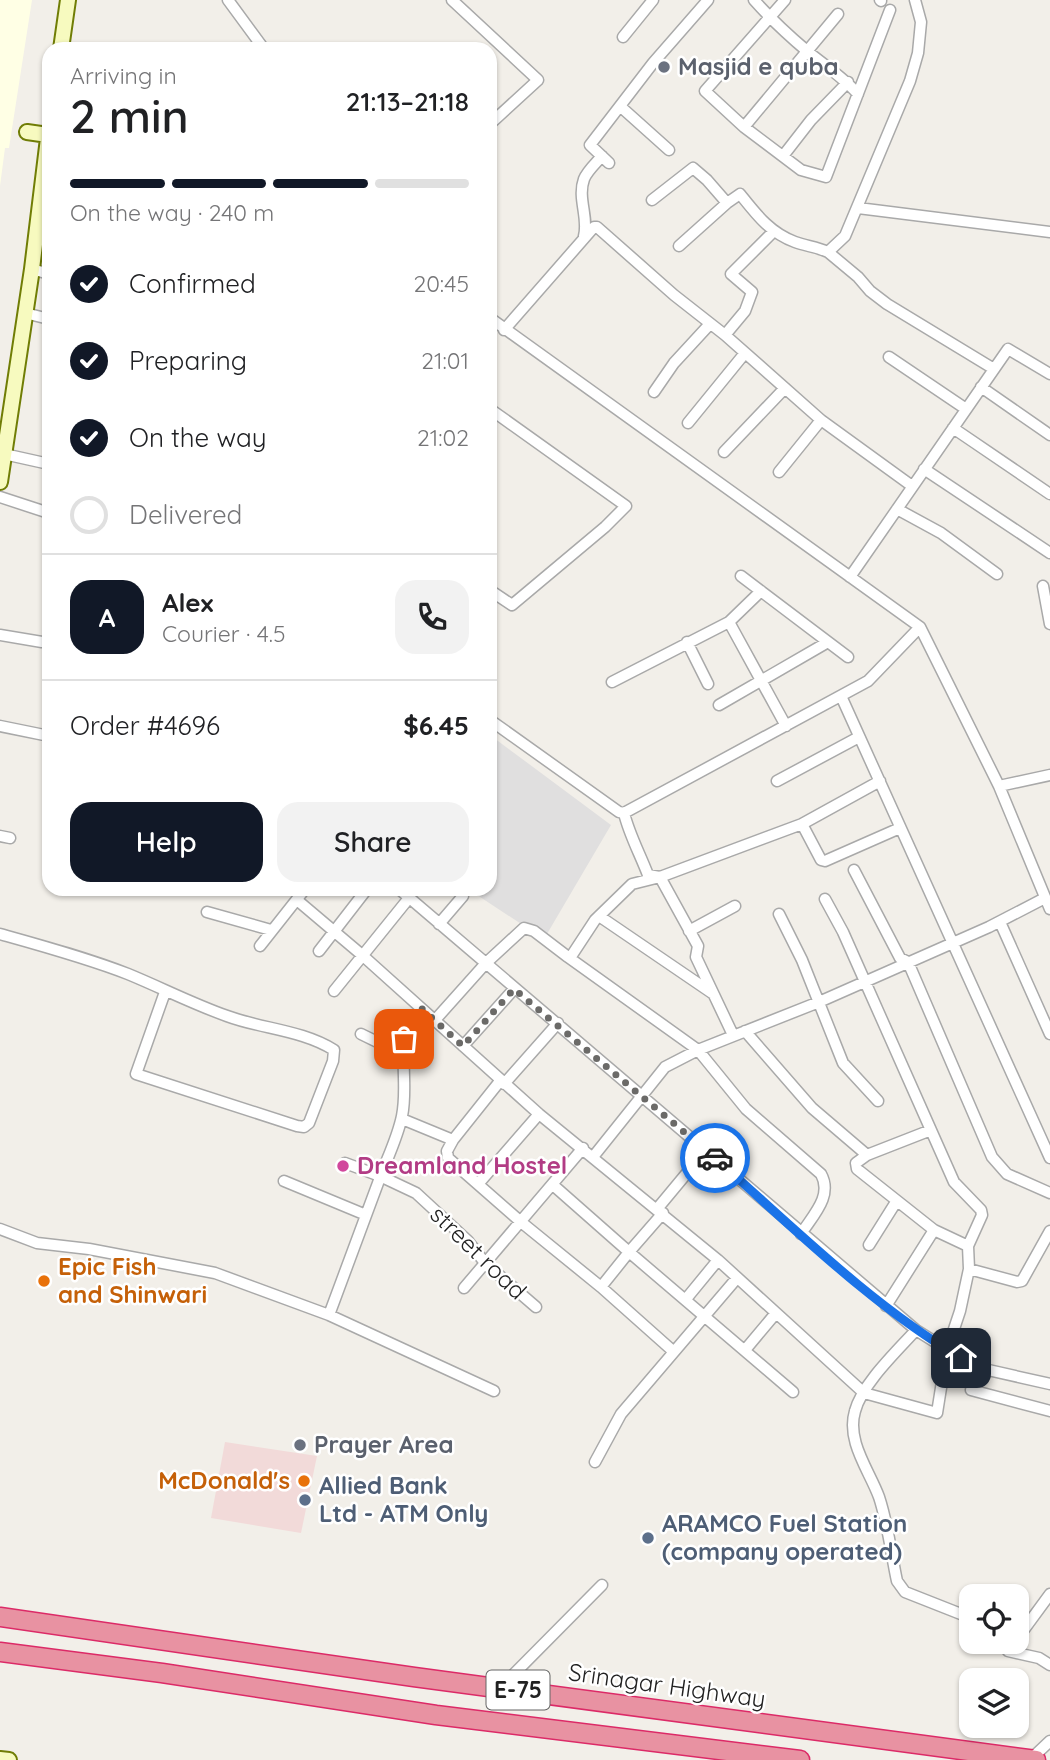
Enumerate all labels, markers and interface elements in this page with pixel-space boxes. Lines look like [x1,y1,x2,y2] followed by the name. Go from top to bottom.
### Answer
[678,51,839,81] place label: Masjid e quba
[656,59,672,75] marker: Masjid e quba
[70,61,177,90] text: Arriving in
[346,85,469,118] text: 21:13–21:18
[70,87,189,145] text: 2 min
[70,198,274,227] text: On the way · 240 m
[70,265,108,303] icon: check
[129,267,256,300] text: Confirmed
[413,269,469,298] text: 20:45
[70,342,108,380] icon: check
[129,344,247,377] text: Preparing
[421,346,469,375] text: 21:01
[70,419,108,457] icon: check
[129,421,267,454] text: On the way
[417,423,469,452] text: 21:02
[129,498,242,531] text: Delivered
[395,580,469,654] button: phone
[162,586,213,619] text: Alex
[99,601,115,634] text: A
[162,619,286,648] text: Courier · 4.5
[70,709,220,742] text: Order #4696
[403,709,469,742] text: $6.45
[70,802,263,882] button: Help
[277,802,469,882] button: Share
[374,1009,434,1069] pin
[385,1020,423,1058] icon: bag
[680,1123,750,1193] courier
[696,1139,734,1177] icon: car
[357,1150,567,1180] place label: Dreamland Hostel
[335,1158,351,1174] marker: Dreamland Hostel
[424,1199,533,1306] street label: street road
[58,1251,207,1309] place label: Epic Fish and Shinwari
[36,1273,52,1289] marker: Epic Fish and Shinwari
[931,1328,991,1388] pin
[942,1339,980,1377] icon: home
[314,1429,454,1459] place label: Prayer Area
[292,1437,308,1453] marker: Prayer Area
[158,1465,290,1495] place label: McDonald's
[319,1470,488,1528] place label: Allied Bank Ltd - ATM Only
[296,1473,312,1489] marker: McDonald's
[297,1492,313,1508] marker: Allied Bank Ltd - ATM Only
[662,1508,907,1566] place label: ARAMCO Fuel Station (company operated)
[640,1530,656,1546] marker: ARAMCO Fuel Station (company operated)
[959,1584,1029,1738] map controls
[959,1584,1029,1654] button: locate
[567,1656,768,1714] street label: Srinagar Highway
[959,1668,1029,1738] button: layers
[486,1670,550,1709] road number: E-75

